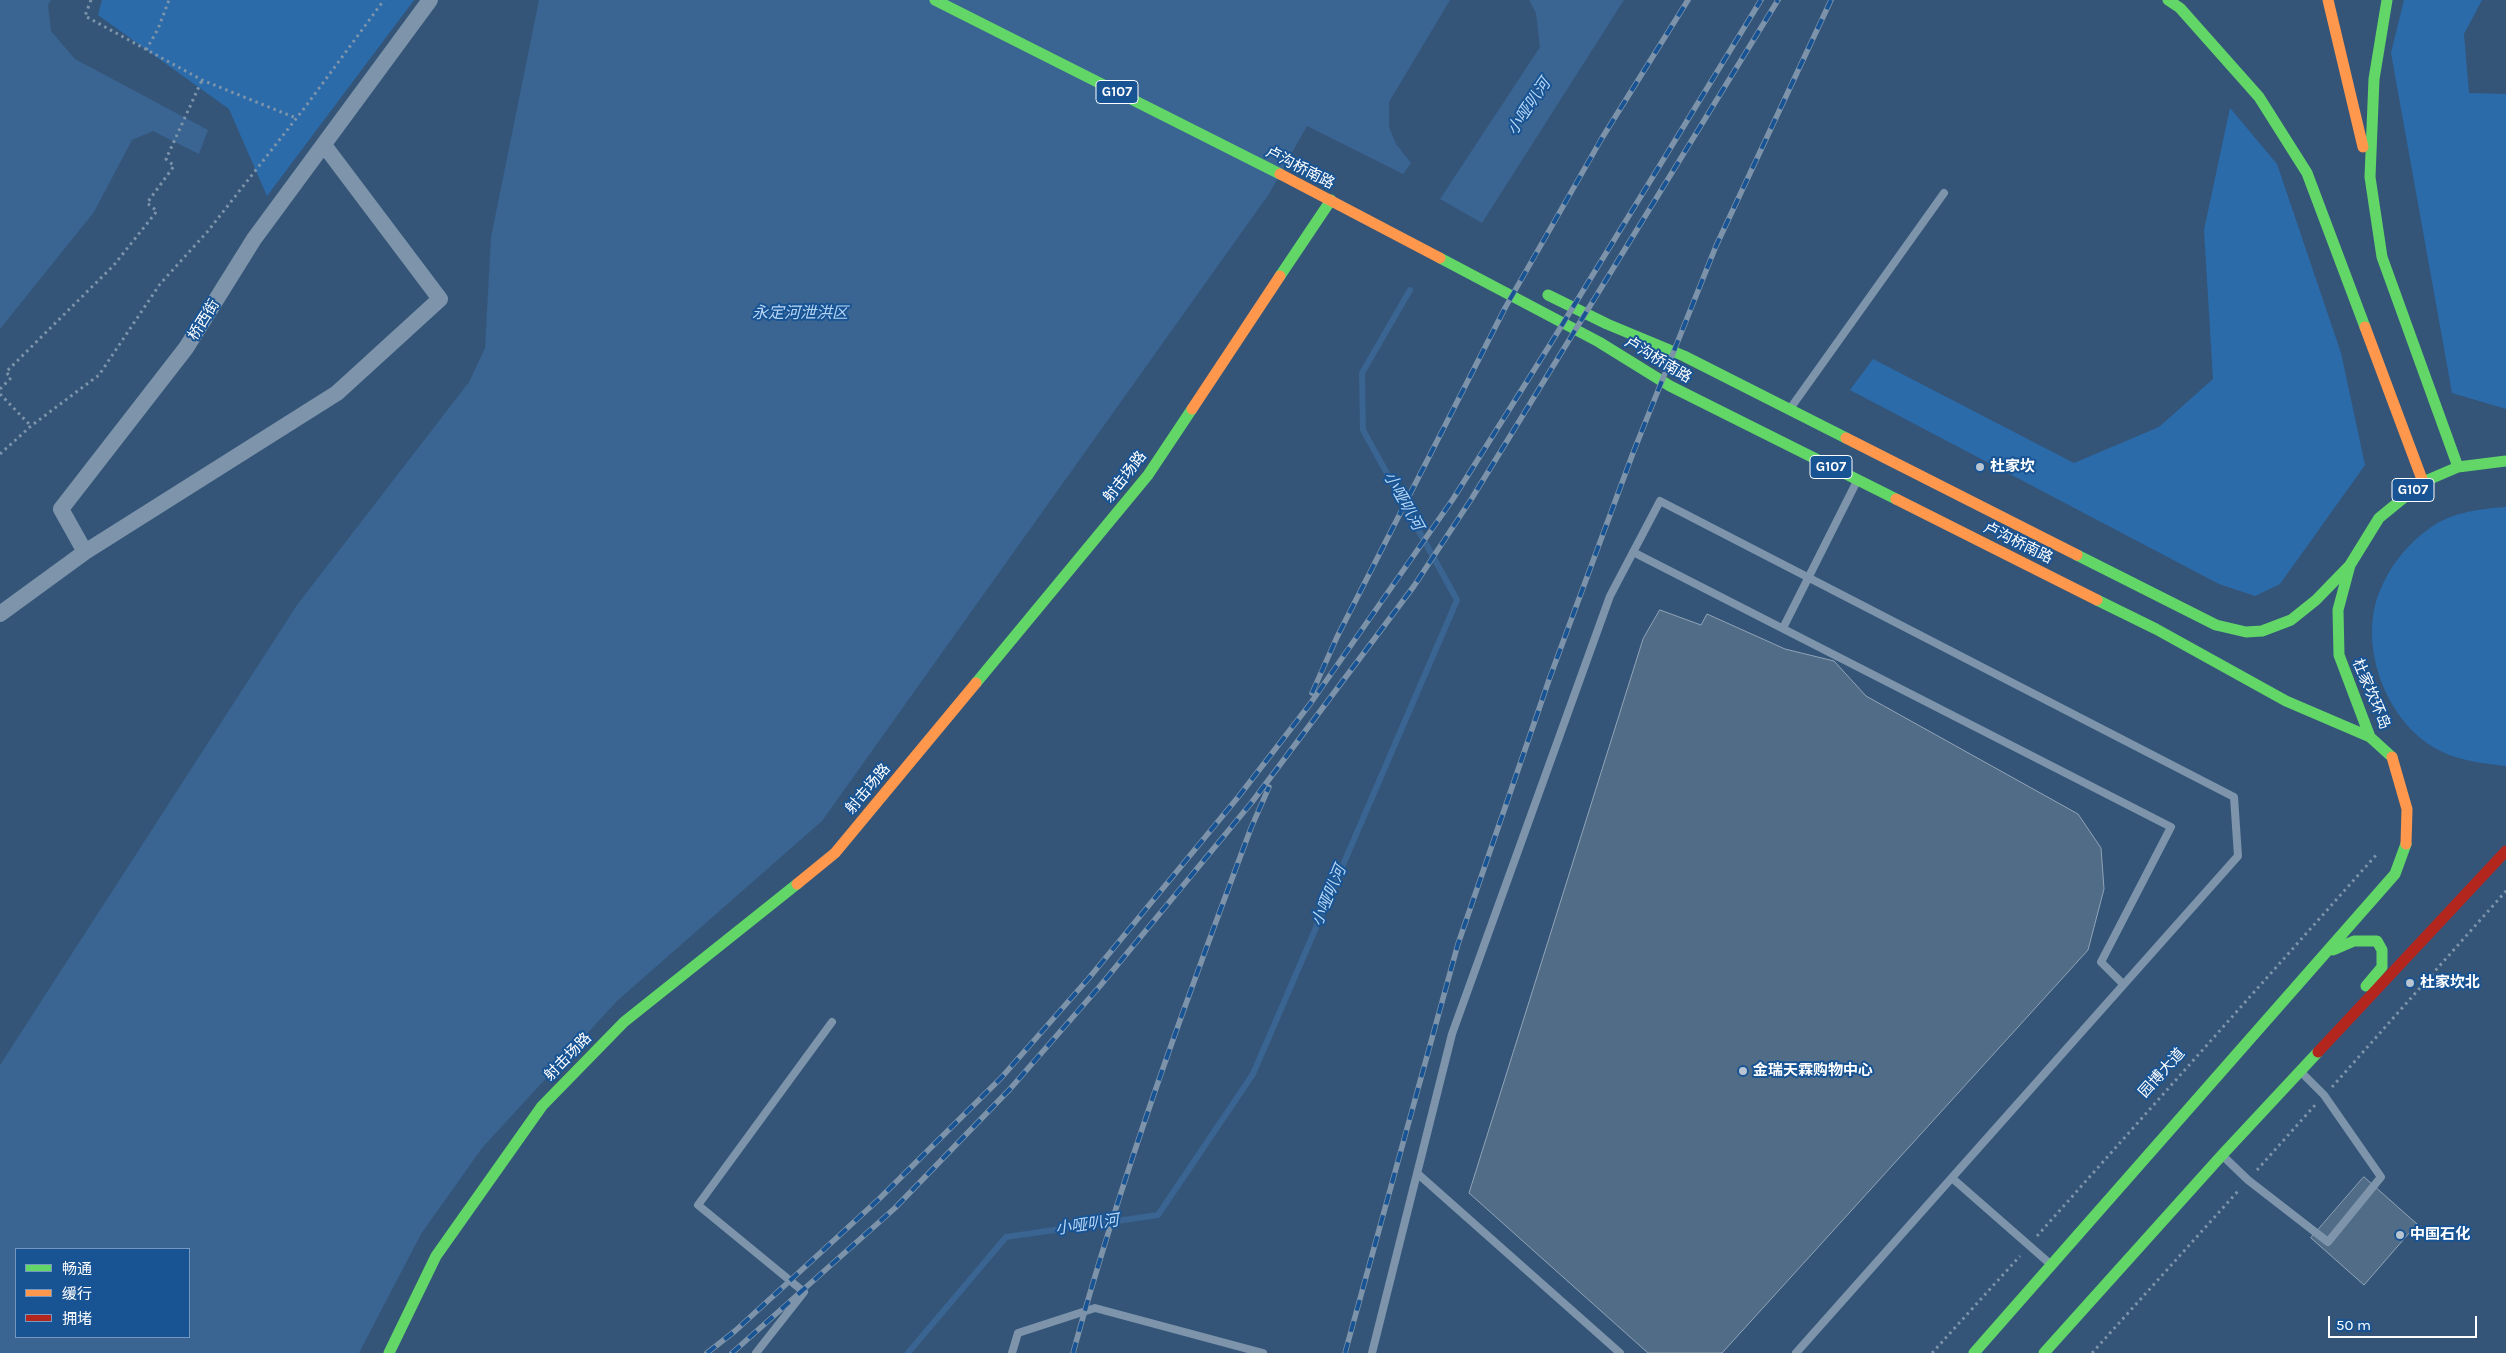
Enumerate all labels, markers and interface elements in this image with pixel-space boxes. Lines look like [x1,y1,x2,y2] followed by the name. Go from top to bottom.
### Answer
[1503,75,1555,139] water label: 小哑叭河
[1096,80,1138,104] road number: G107
[1263,143,1337,193] street label: 卢沟桥南路
[184,296,224,344] street label: 桥西街
[752,303,848,323] water label: 永定河泄洪区
[1621,333,1695,387] street label: 卢沟桥南路
[1099,448,1151,506] street label: 射击场路
[1810,456,1852,478] road number: G107
[1990,458,2035,476] place label: 杜家坎
[1974,461,1986,473] marker: 杜家坎
[1379,468,1427,534] water label: 小哑叭河
[2392,478,2434,502] road number: G107
[1980,518,2056,568] street label: 卢沟桥南路
[2348,656,2394,732] street label: 杜家坎环岛
[842,760,894,818] street label: 射击场路
[1308,863,1350,929] water label: 小哑叭河
[2420,974,2480,992] place label: 杜家坎北
[2404,977,2416,989] marker: 杜家坎北
[541,1029,595,1085] street label: 射击场路
[2135,1045,2189,1101] street label: 园博大道
[1753,1062,1873,1080] place label: 金瑞天霖购物中心
[1737,1065,1749,1077] marker: 金瑞天霖购物中心
[1054,1211,1120,1239] water label: 小哑叭河
[2410,1226,2470,1244] place label: 中国石化
[2394,1229,2406,1241] marker: 中国石化
[15,1248,190,1338] legend
[62,1260,92,1278] text: 畅通
[62,1285,92,1303] text: 缓行
[2331,1306,2480,1338] scale bar
[62,1310,92,1328] text: 拥堵
[2336,1316,2371,1334] text: 50 m

